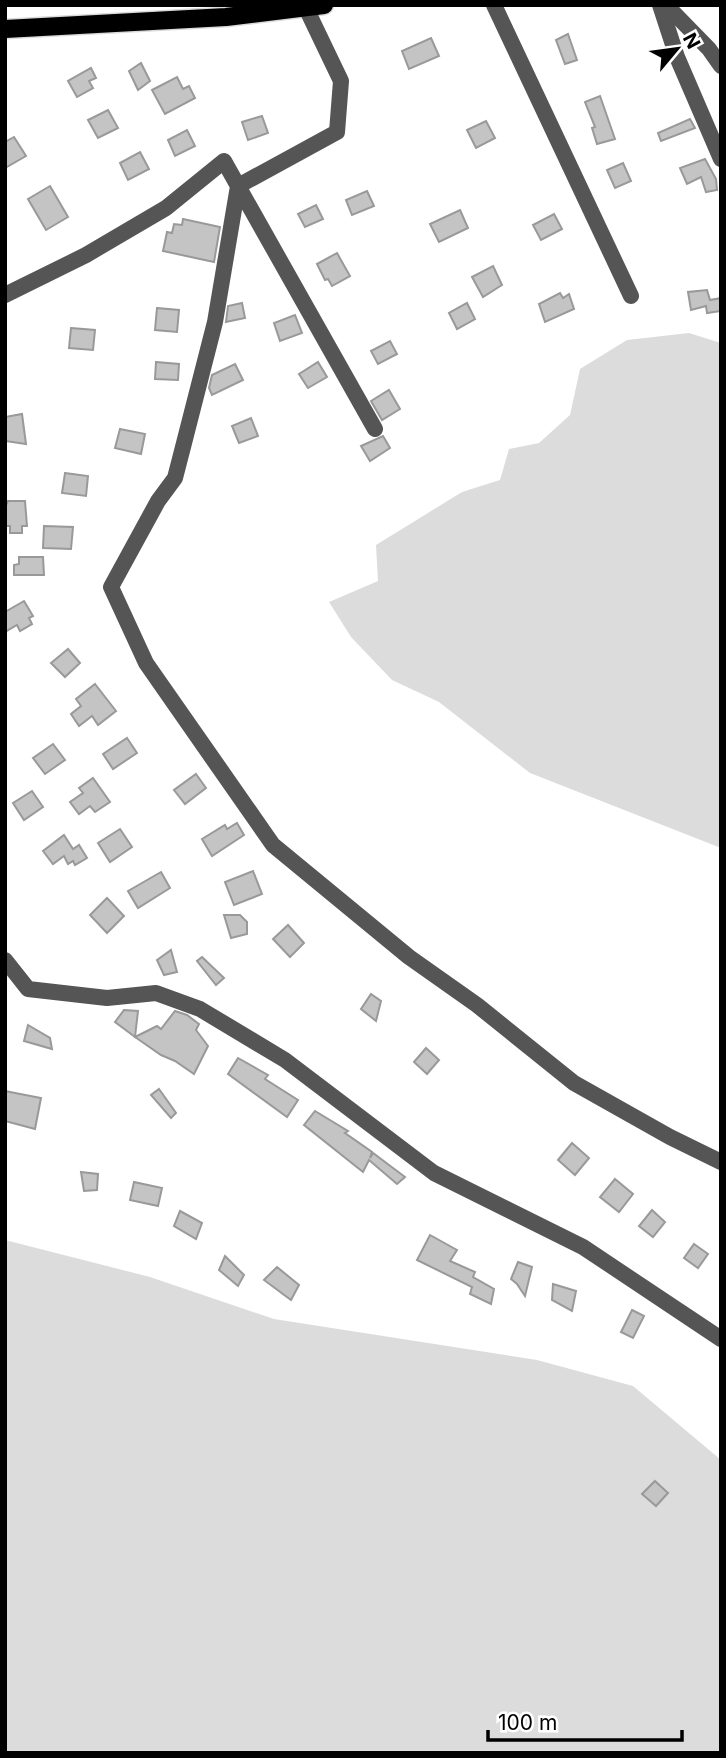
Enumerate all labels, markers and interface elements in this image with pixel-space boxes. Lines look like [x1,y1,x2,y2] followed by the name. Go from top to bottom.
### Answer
[642,14,712,84] north arrow
[678,29,705,53] text: N
[488,1698,682,1742] scale bar
[498,1710,557,1735] text: 100 m

